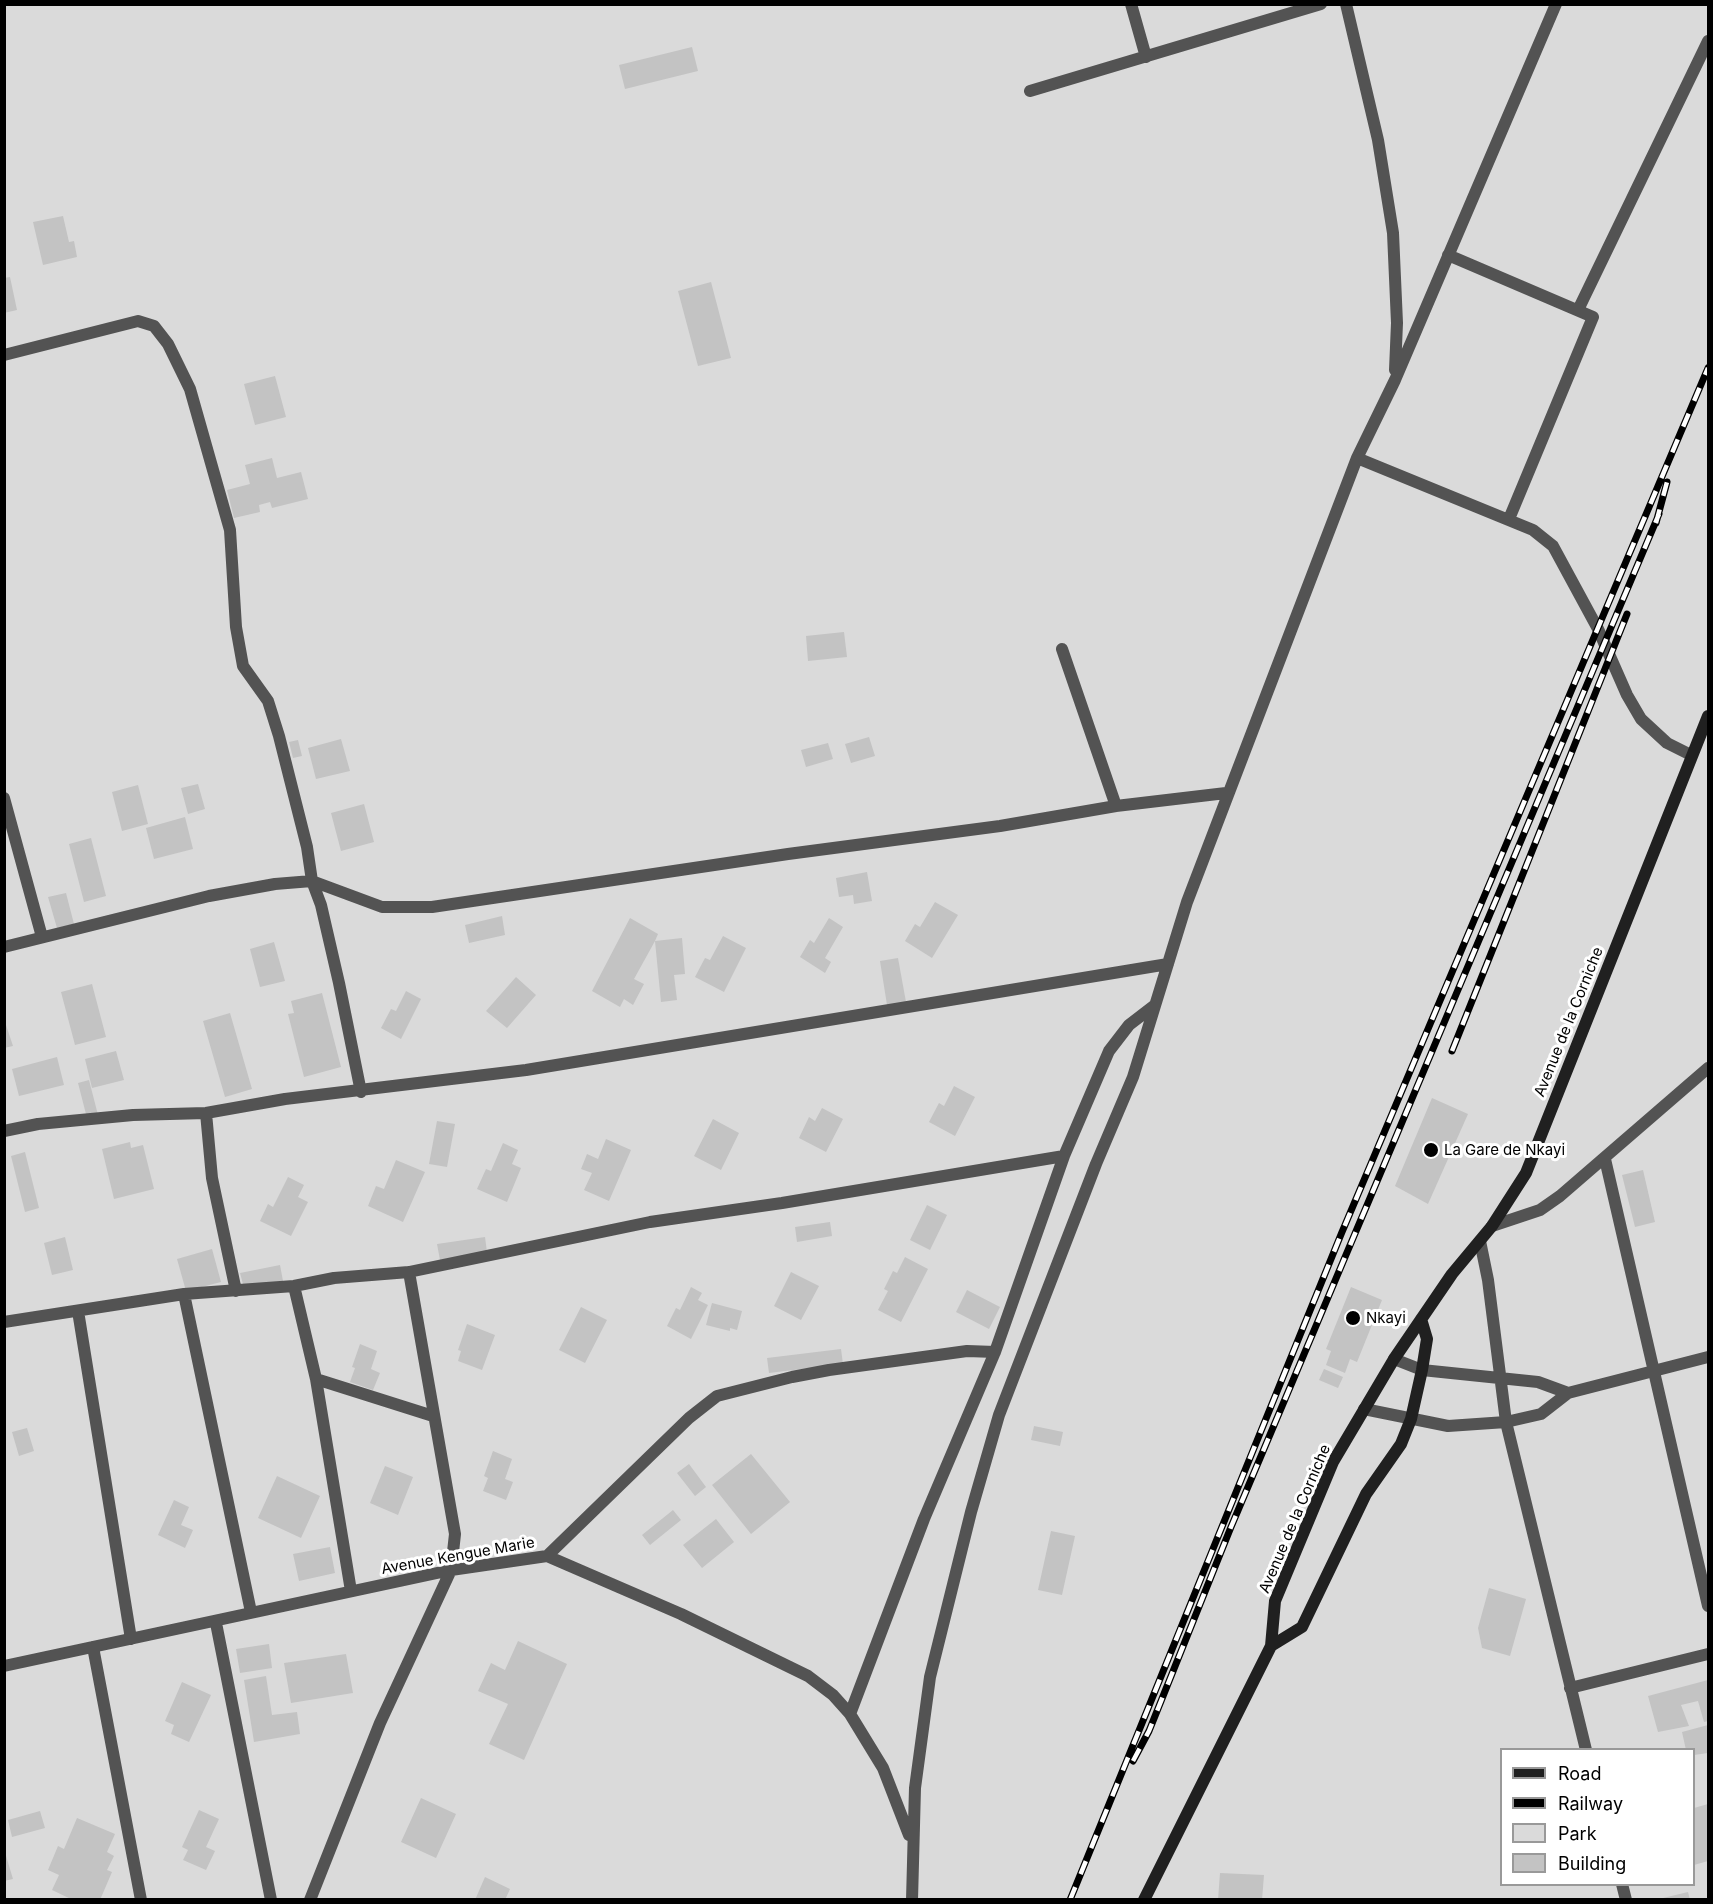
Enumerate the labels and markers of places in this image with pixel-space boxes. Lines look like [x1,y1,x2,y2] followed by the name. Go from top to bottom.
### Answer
[1422,1141,1440,1159] marker: La Gare de Nkayi
[1444,1141,1565,1159] place label: La Gare de Nkayi
[1344,1309,1362,1327] marker: Nkayi
[1366,1309,1406,1327] place label: Nkayi

